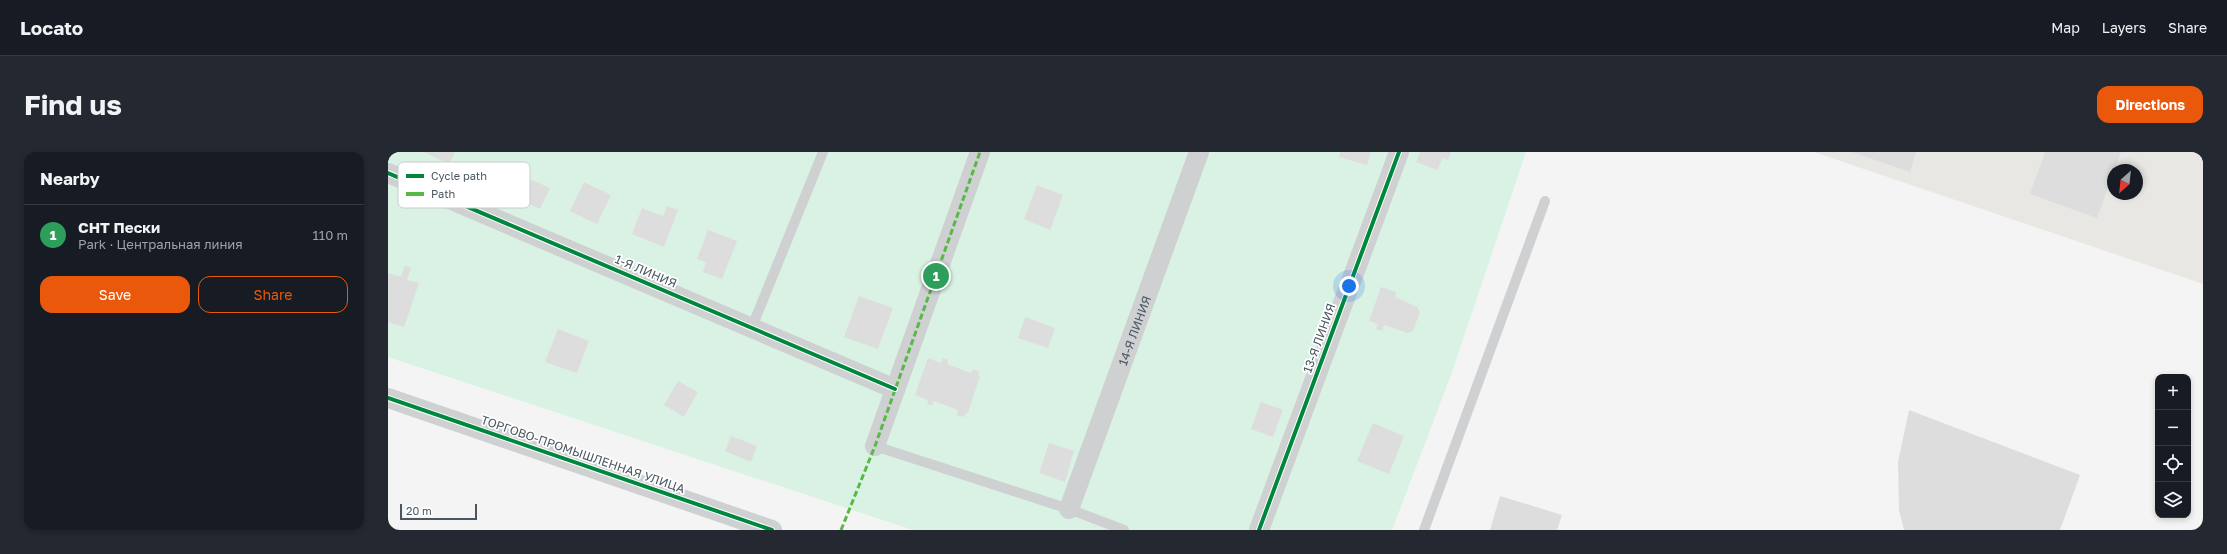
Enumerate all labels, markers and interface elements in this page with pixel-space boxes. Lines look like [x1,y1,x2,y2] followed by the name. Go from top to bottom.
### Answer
[20,16,83,39] text: Locato
[2051,19,2080,36] text: Map
[2102,19,2146,36] text: Layers
[2168,19,2207,36] text: Share
[2097,86,2203,123] button: Directions
[24,88,122,121] text: Find us
[398,162,530,208] legend
[2107,164,2143,200] north arrow
[40,168,100,189] text: Nearby
[431,169,487,182] text: Cycle path
[431,187,455,200] text: Path
[78,218,160,236] text: СНТ Пески
[50,227,56,243] text: 1
[313,227,348,243] text: 110 m
[78,236,243,252] text: Park · Центральная линия
[613,251,679,291] street label: 1-Я ЛИНИЯ
[923,261,949,291] pin: 1
[40,276,190,313] button: Save
[198,276,348,313] button: Share
[1339,276,1359,296] your location
[1114,294,1154,367] street label: 14-Я ЛИНИЯ
[1300,301,1338,375] street label: 13-Я ЛИНИЯ
[2155,374,2191,518] map controls
[2155,374,2191,410] button: +
[2155,410,2191,446] button: −
[479,412,687,496] street label: ТОРГОВО-ПРОМЫШЛЕННАЯ УЛИЦА
[2155,446,2191,482] button: locate
[2155,482,2191,518] button: layers
[400,502,477,521] scale bar
[406,504,432,517] text: 20 m

